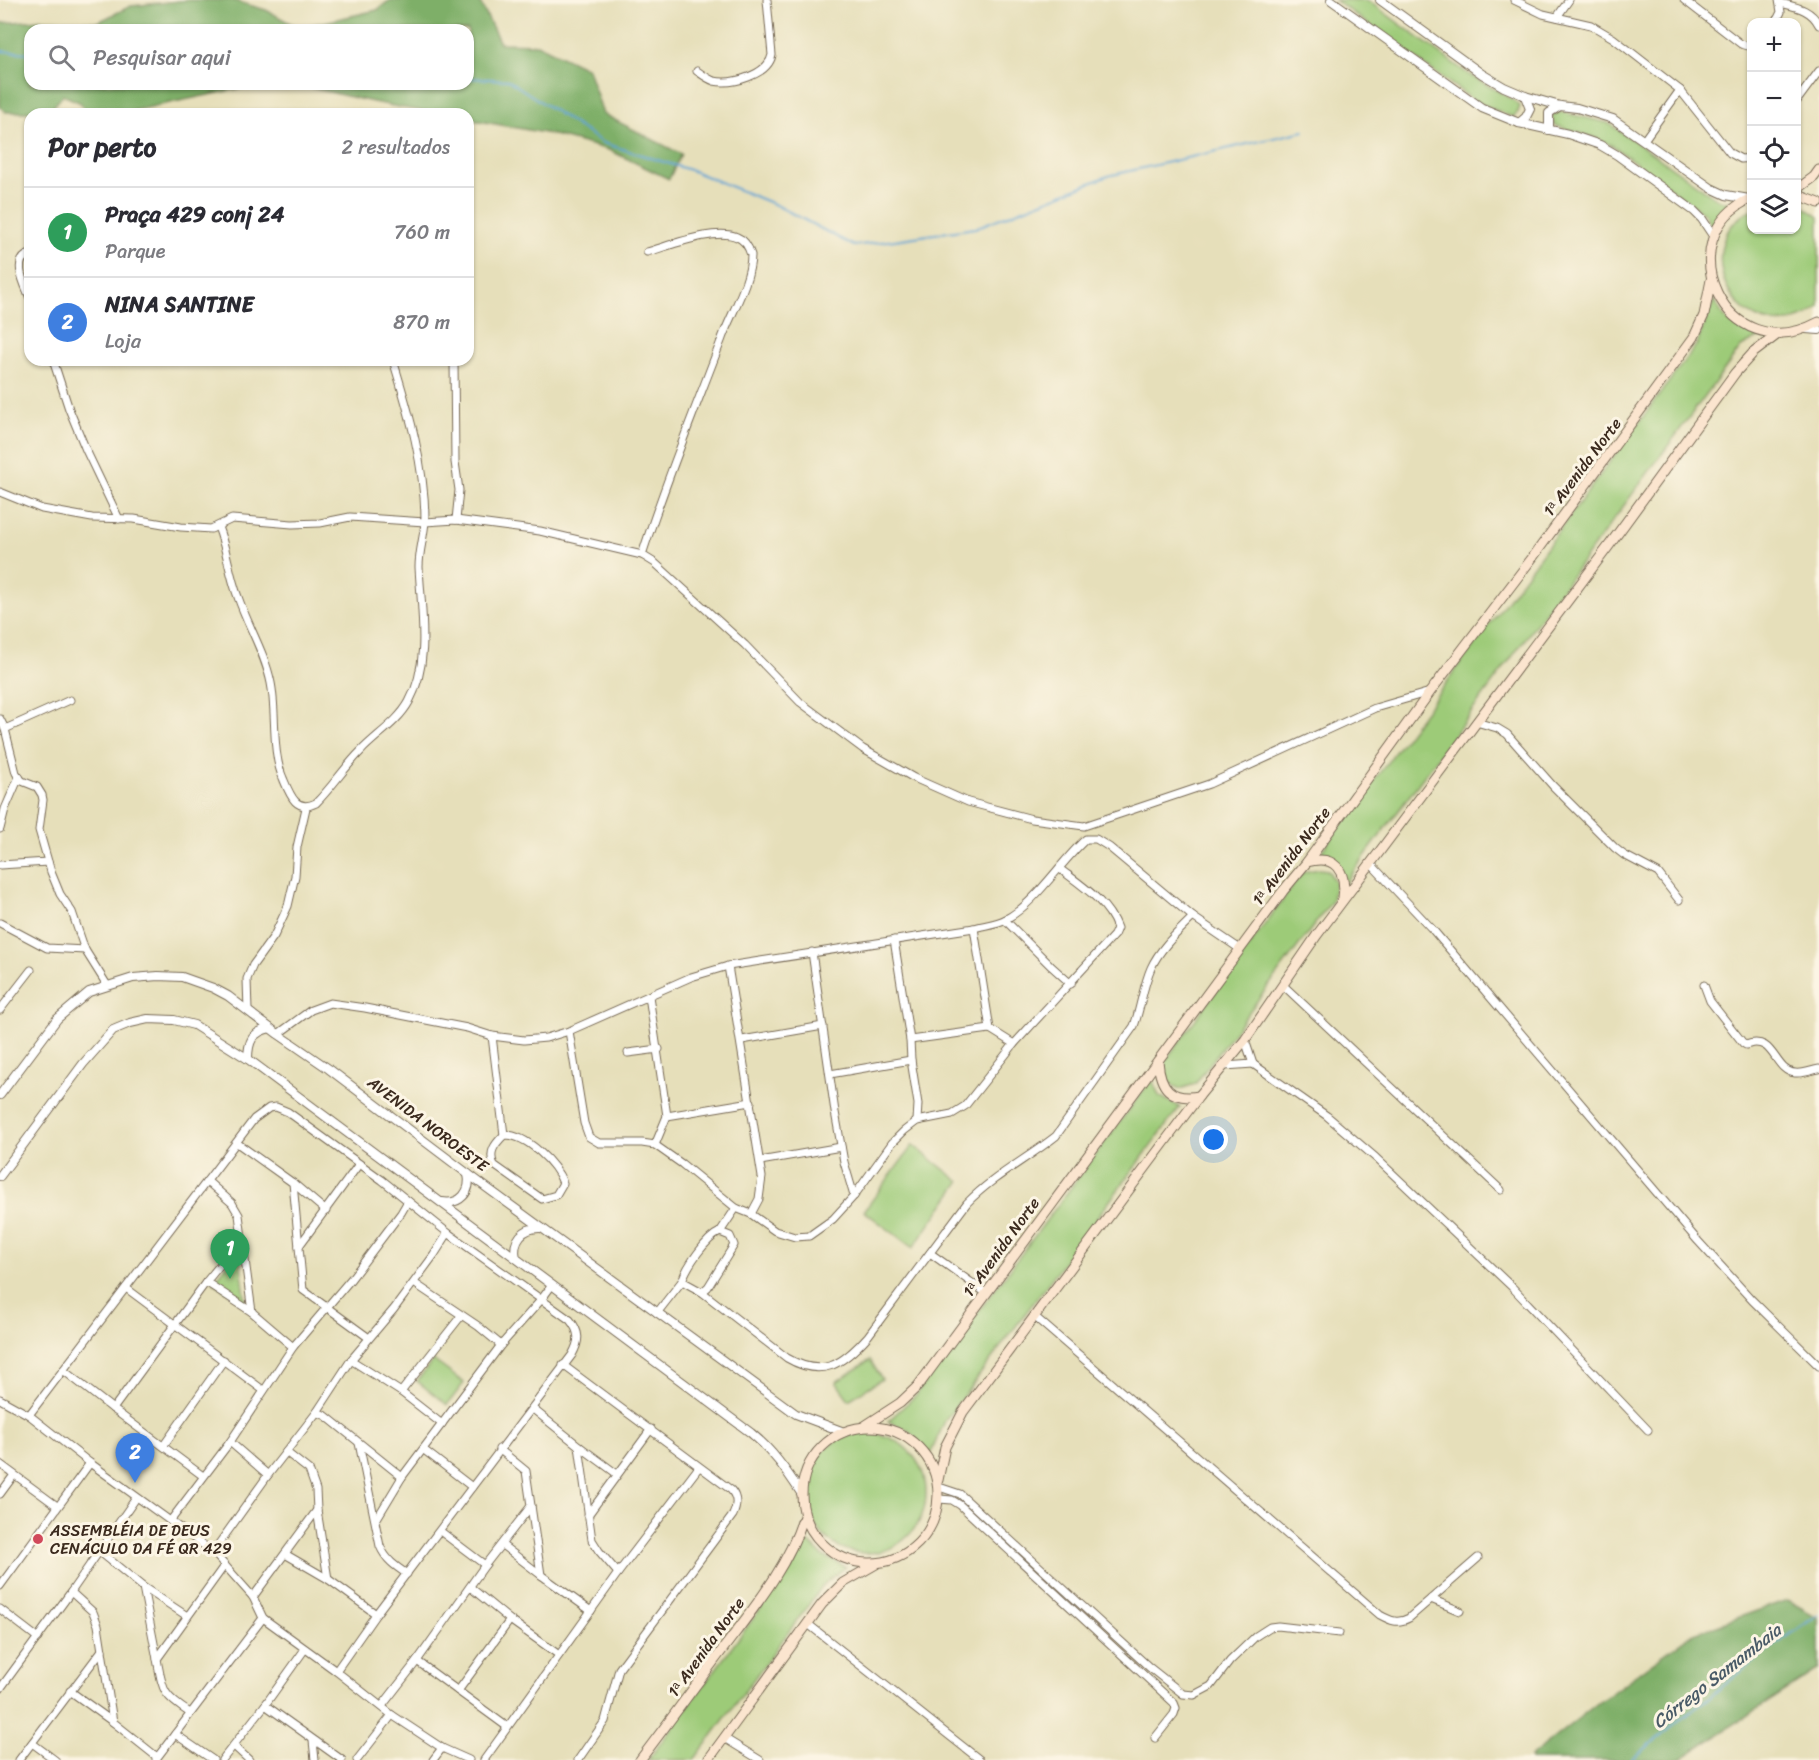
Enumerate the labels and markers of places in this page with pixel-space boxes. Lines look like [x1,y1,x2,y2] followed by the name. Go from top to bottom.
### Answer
[210,1230,250,1279] pin: 1
[116,1434,154,1483] pin: 2
[49,1516,232,1563] place label: ASSEMBLÉIA DE DEUS CENÁCULO DA FÉ QR 429
[31,1532,45,1546] marker: ASSEMBLÉIA DE DEUS CENÁCULO DA FÉ QR 429

